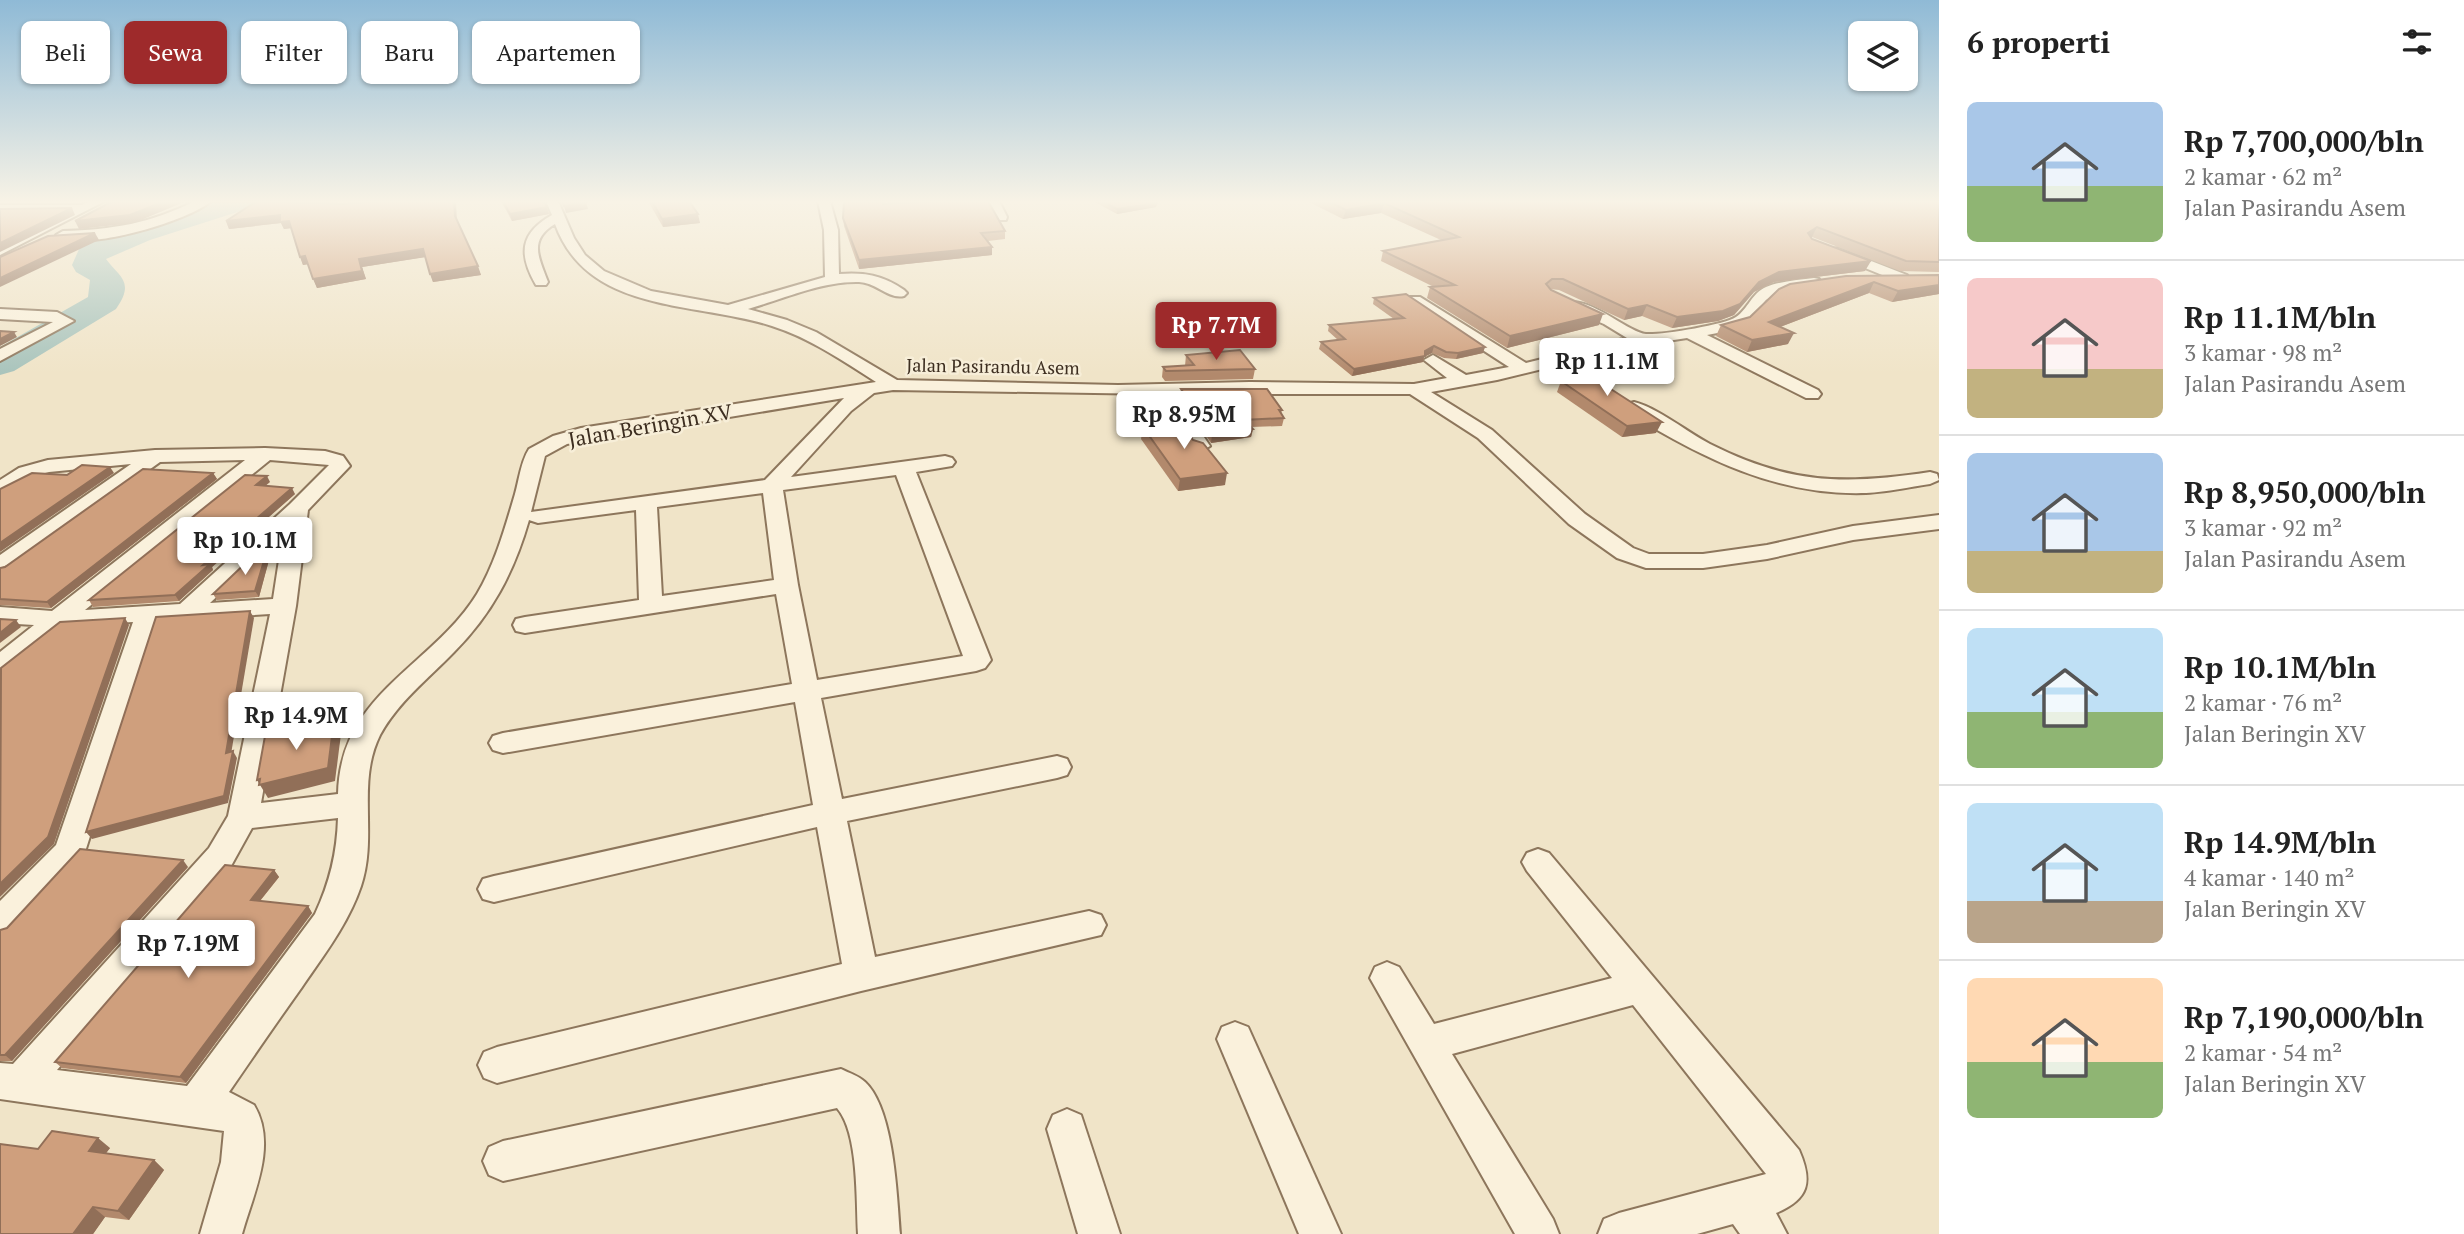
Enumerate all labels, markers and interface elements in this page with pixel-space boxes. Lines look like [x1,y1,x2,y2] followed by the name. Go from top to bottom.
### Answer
[21,21,110,84] chip: Beli
[124,21,227,84] chip: Sewa
[241,21,347,84] chip: Filter
[361,21,458,84] chip: Baru
[472,21,640,84] chip: Apartemen
[1848,21,1918,91] map controls
[1848,21,1918,91] button: layers
[1967,22,2110,62] text: 6 properti
[2398,23,2436,61] icon: filters
[2184,121,2424,161] text: Rp 7,700,000/bln
[2023,130,2107,214] icon: home
[2184,161,2342,192] text: 2 kamar · 62 m²
[2184,192,2406,223] text: Jalan Pasirandu Asem
[2184,297,2376,337] text: Rp 11.1M/bln
[1151,302,1281,362] pin: Rp 7.7M
[2023,306,2107,390] icon: home
[1171,309,1261,340] text: Rp 7.7M
[2184,337,2342,368] text: 3 kamar · 98 m²
[1535,338,1679,398] pin: Rp 11.1M
[1555,345,1659,376] text: Rp 11.1M
[906,352,1080,380] street label: Jalan Pasirandu Asem
[2184,368,2406,399] text: Jalan Pasirandu Asem
[1112,392,1256,451] pin: Rp 8.95M
[566,397,735,453] street label: Jalan Beringin XV
[1132,398,1236,429] text: Rp 8.95M
[2184,472,2426,512] text: Rp 8,950,000/bln
[2023,481,2107,565] icon: home
[2184,512,2342,543] text: 3 kamar · 92 m²
[173,518,317,577] pin: Rp 10.1M
[193,524,297,555] text: Rp 10.1M
[2184,543,2406,574] text: Jalan Pasirandu Asem
[2184,647,2376,687] text: Rp 10.1M/bln
[2023,656,2107,740] icon: home
[2184,687,2342,718] text: 2 kamar · 76 m²
[224,692,368,752] pin: Rp 14.9M
[244,699,348,730] text: Rp 14.9M
[2184,718,2366,749] text: Jalan Beringin XV
[2184,822,2376,862] text: Rp 14.9M/bln
[2023,831,2107,915] icon: home
[2184,862,2354,893] text: 4 kamar · 140 m²
[2184,893,2366,924] text: Jalan Beringin XV
[116,920,260,980] pin: Rp 7.19M
[137,927,239,958] text: Rp 7.19M
[2184,997,2424,1037] text: Rp 7,190,000/bln
[2023,1006,2107,1090] icon: home
[2184,1037,2342,1068] text: 2 kamar · 54 m²
[2184,1068,2366,1099] text: Jalan Beringin XV

